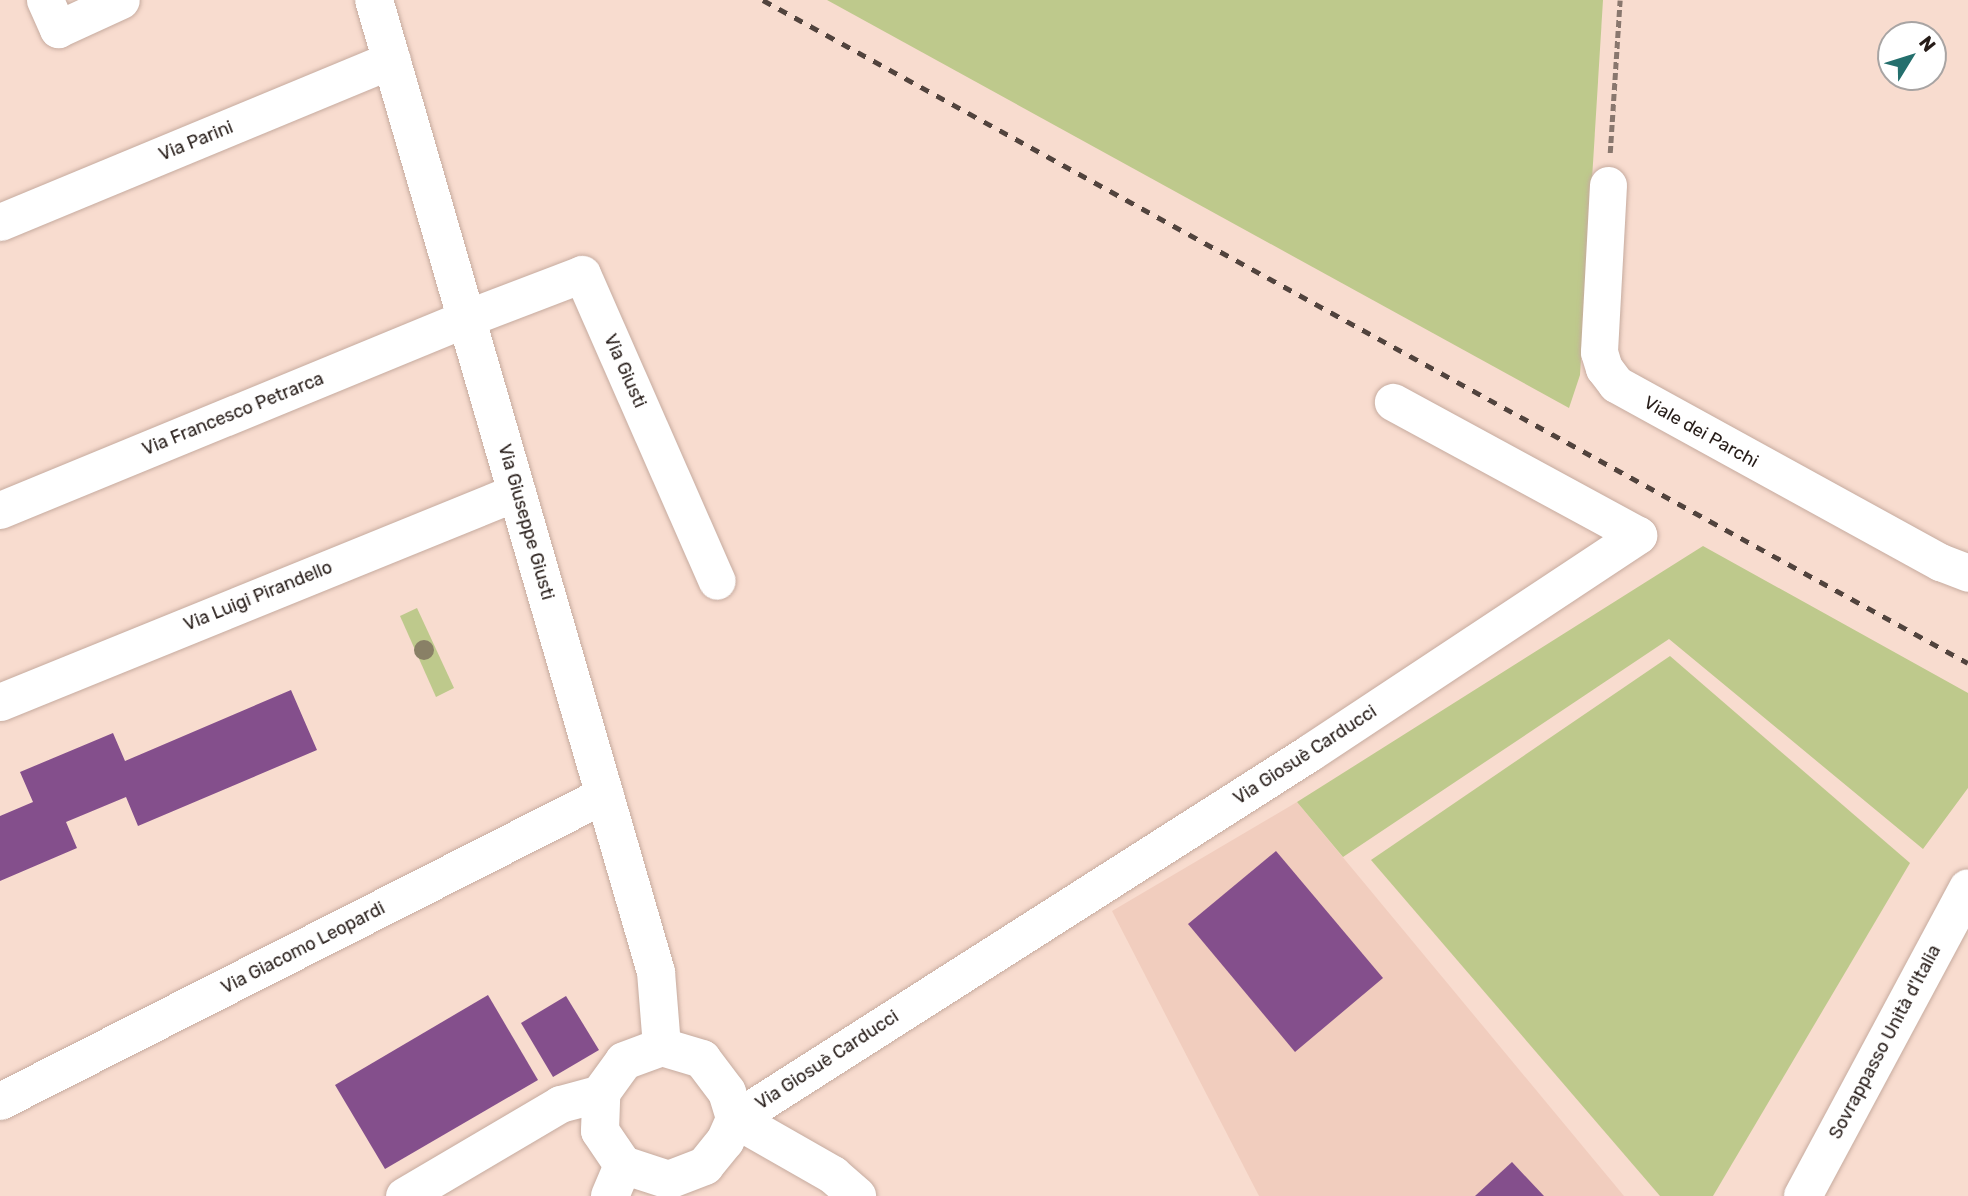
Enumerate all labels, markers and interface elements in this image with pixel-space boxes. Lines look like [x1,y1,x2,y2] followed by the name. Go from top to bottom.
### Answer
[1877,21,1947,91] north arrow
[1914,32,1941,56] text: N
[156,116,236,166] street label: Via Parini
[599,331,651,411] street label: Via Giusti
[139,368,327,460] street label: Via Francesco Petrarca
[1640,392,1762,472] street label: Viale dei Parchi
[493,442,559,602] street label: Via Giuseppe Giusti
[181,556,335,636] street label: Via Luigi Pirandello
[1229,701,1381,809] street label: Via Giosuè Carducci
[218,897,388,999] street label: Via Giacomo Leopardi
[1825,941,1945,1143] street label: Sovrappasso Unità d'Italia
[751,1006,903,1114] street label: Via Giosuè Carducci

